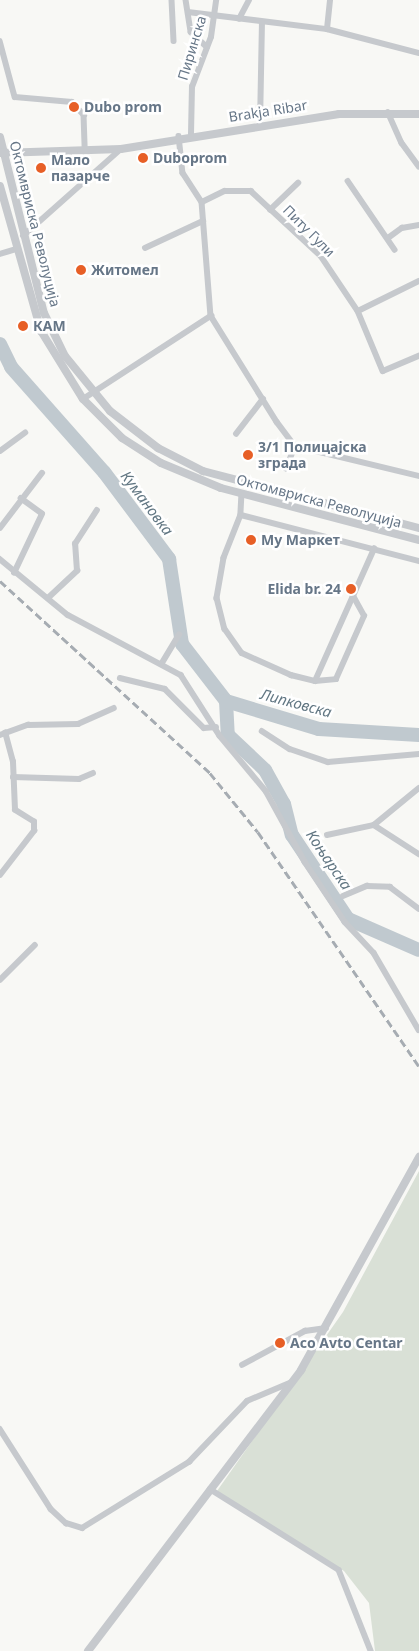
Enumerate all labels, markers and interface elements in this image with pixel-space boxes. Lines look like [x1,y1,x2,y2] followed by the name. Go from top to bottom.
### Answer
[174,14,210,82] street label: Пиринска
[227,96,309,126] street label: Brakja Ribar
[84,99,162,115] place label: Dubo prom
[68,101,80,113] marker: Dubo prom
[6,139,64,309] street label: Октомвриска Револуција
[153,150,227,166] place label: Duboprom
[51,152,110,184] place label: Мало пазарче
[137,152,149,164] marker: Duboprom
[35,162,47,174] marker: Мало пазарче
[280,202,338,260] street label: Питу Гули
[91,262,159,278] place label: Житомел
[75,264,87,276] marker: Житомел
[33,318,66,334] place label: КАМ
[17,320,29,332] marker: КАМ
[258,439,367,472] place label: 3/1 Полицајска зграда
[242,449,254,461] marker: 3/1 Полицајска зграда
[117,467,177,539] water label: Кумановка
[235,471,403,531] street label: Октомвриска Револуција
[261,532,340,548] place label: Му Маркет
[245,534,257,546] marker: Му Маркет
[267,581,341,597] place label: Elida br. 24
[345,583,357,595] marker: Elida br. 24
[258,685,334,721] water label: Липковска
[302,827,356,893] water label: Коњарска
[290,1335,403,1351] place label: Aco Avto Centar
[274,1337,286,1349] marker: Aco Avto Centar

